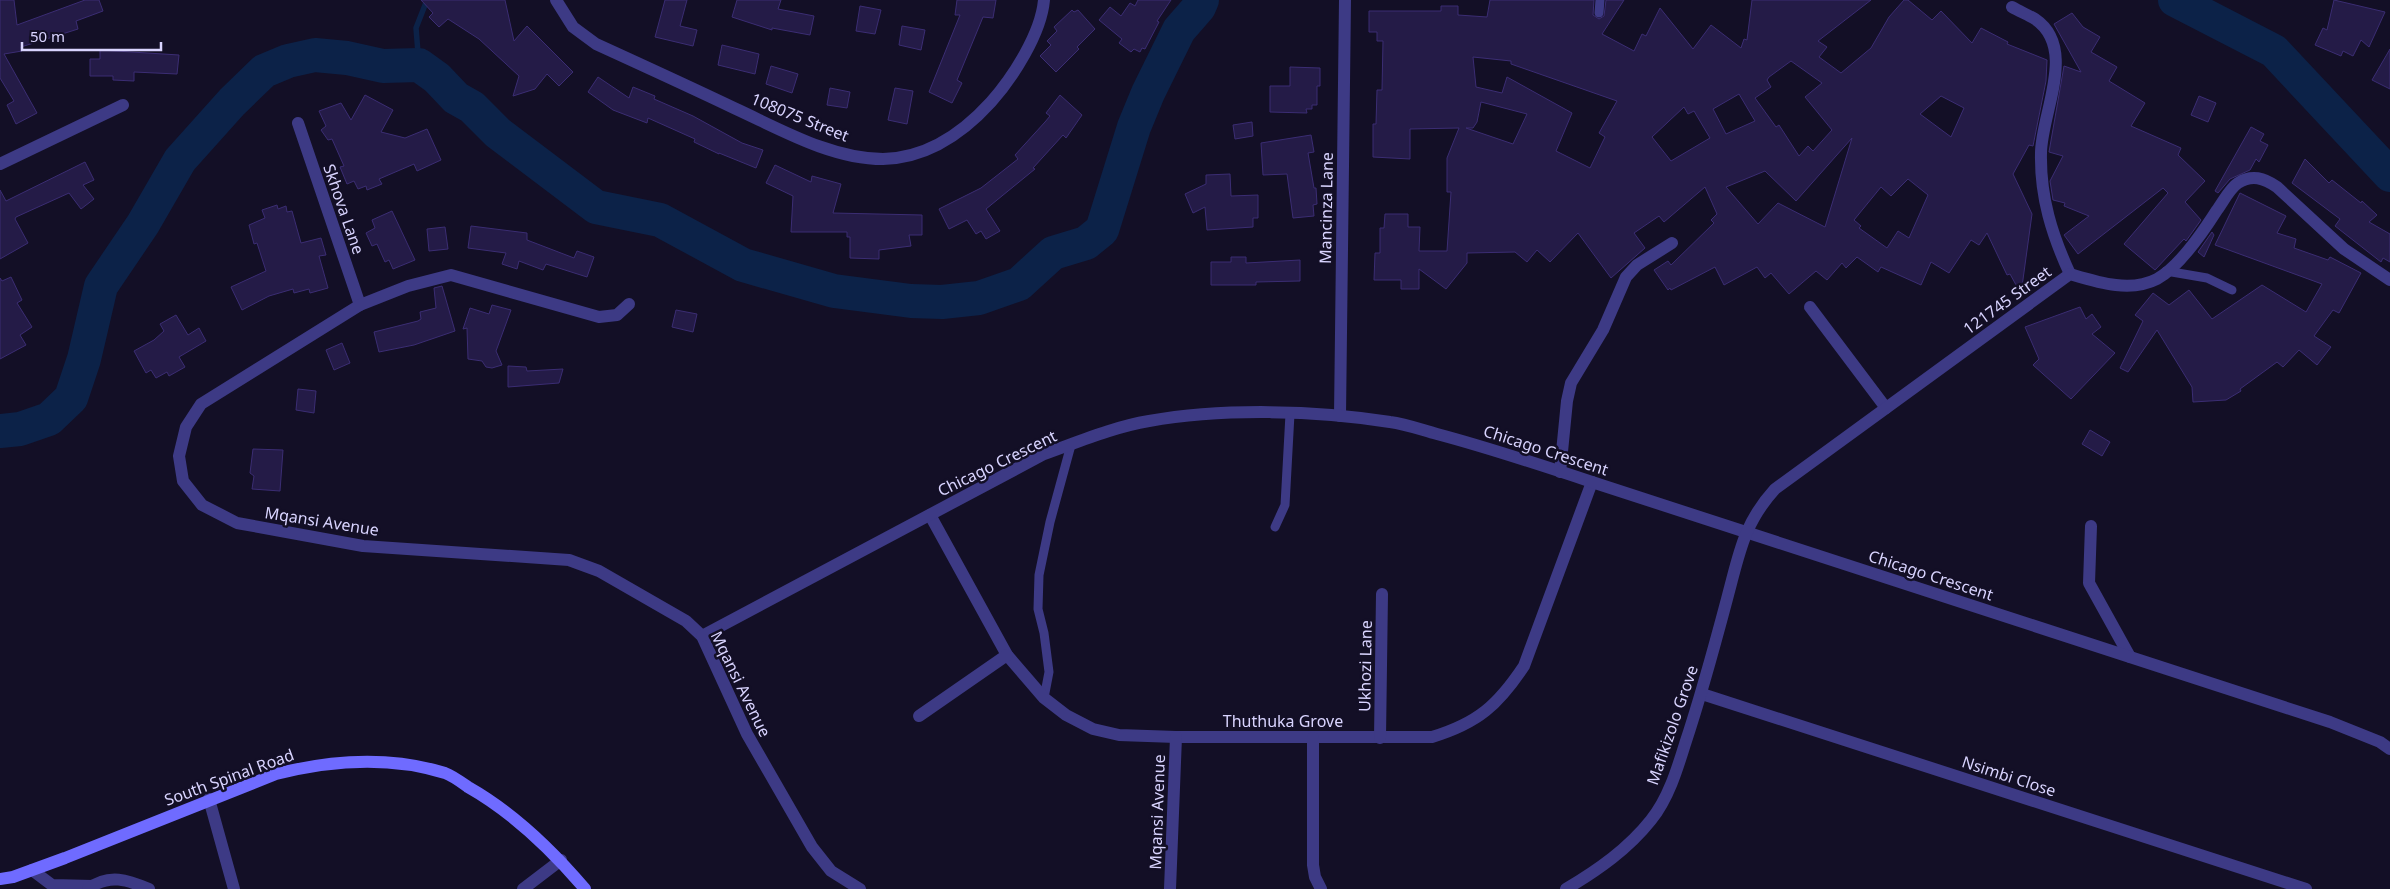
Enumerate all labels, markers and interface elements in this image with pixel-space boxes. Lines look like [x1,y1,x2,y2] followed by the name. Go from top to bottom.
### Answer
[22,20,161,52] scale bar
[30,26,65,46] text: 50 m
[748,87,852,147] street label: 108075 Street
[1314,152,1338,264] street label: Mancinza Lane
[318,161,370,257] street label: Skhova Lane
[1959,260,2056,339] street label: 121745 Street
[1481,419,1611,481] street label: Chicago Crescent
[934,425,1060,501] street label: Chicago Crescent
[263,501,381,541] street label: Mqansi Avenue
[1866,544,1996,606] street label: Chicago Crescent
[1353,620,1377,712] street label: Ukhozi Lane
[706,627,776,741] street label: Mqansi Avenue
[1641,662,1703,788] street label: Mafikizolo Grove
[1223,710,1343,732] street label: Thuthuka Grove
[161,743,297,811] street label: South Spinal Road
[1959,750,2059,802] street label: Nsimbi Close
[1144,754,1170,870] street label: Mqansi Avenue

